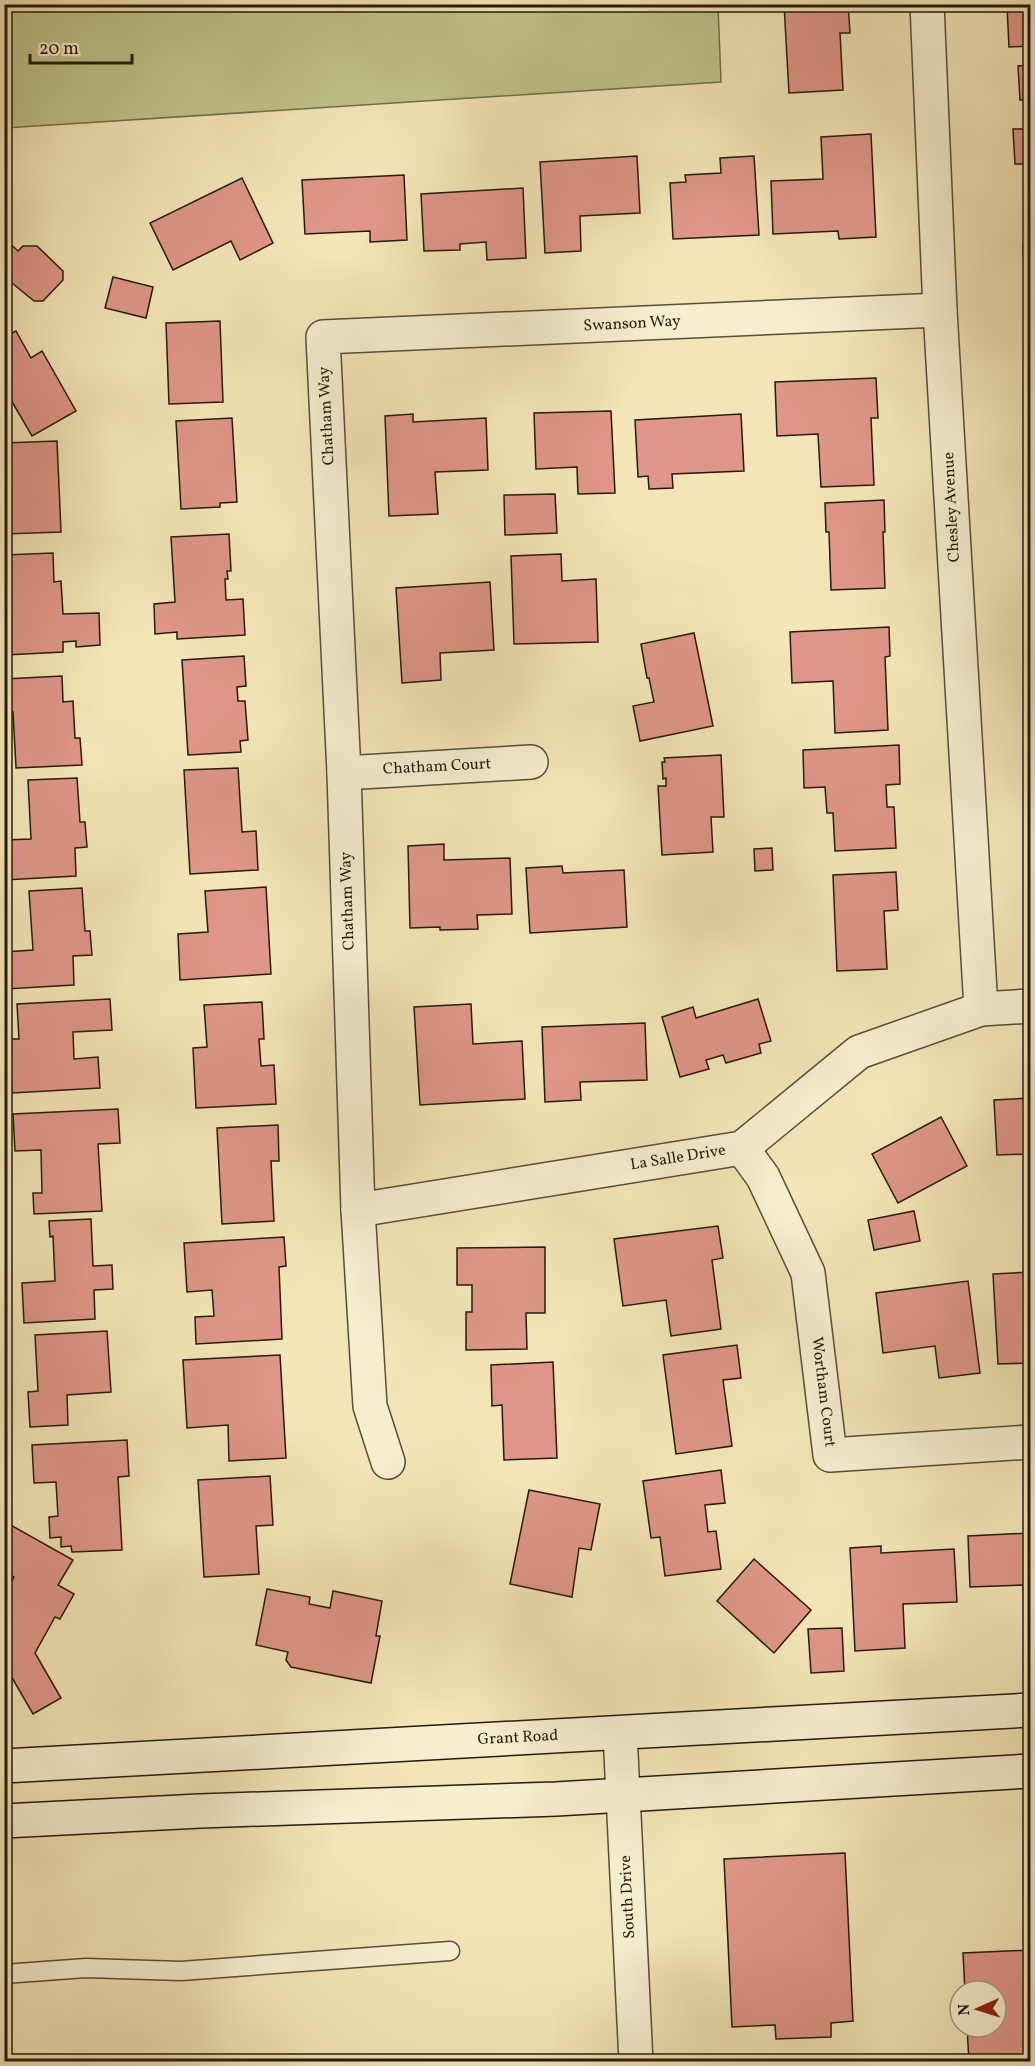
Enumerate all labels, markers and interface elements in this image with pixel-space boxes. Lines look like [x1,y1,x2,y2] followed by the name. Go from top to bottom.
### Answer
[30,27,132,65] scale bar
[39,37,79,62] text: 20 m
[583,310,682,338] street label: Swanson Way
[313,366,341,466] street label: Chatham Way
[938,451,966,563] street label: Chesley Avenue
[382,753,492,781] street label: Chatham Court
[335,851,361,951] street label: Chatham Way
[629,1140,727,1176] street label: La Salle Drive
[805,1336,841,1449] street label: Wortham Court
[477,1725,559,1751] street label: Grant Road
[615,1855,641,1939] street label: South Drive
[948,1979,1008,2039] north arrow
[954,2003,976,2016] text: N

